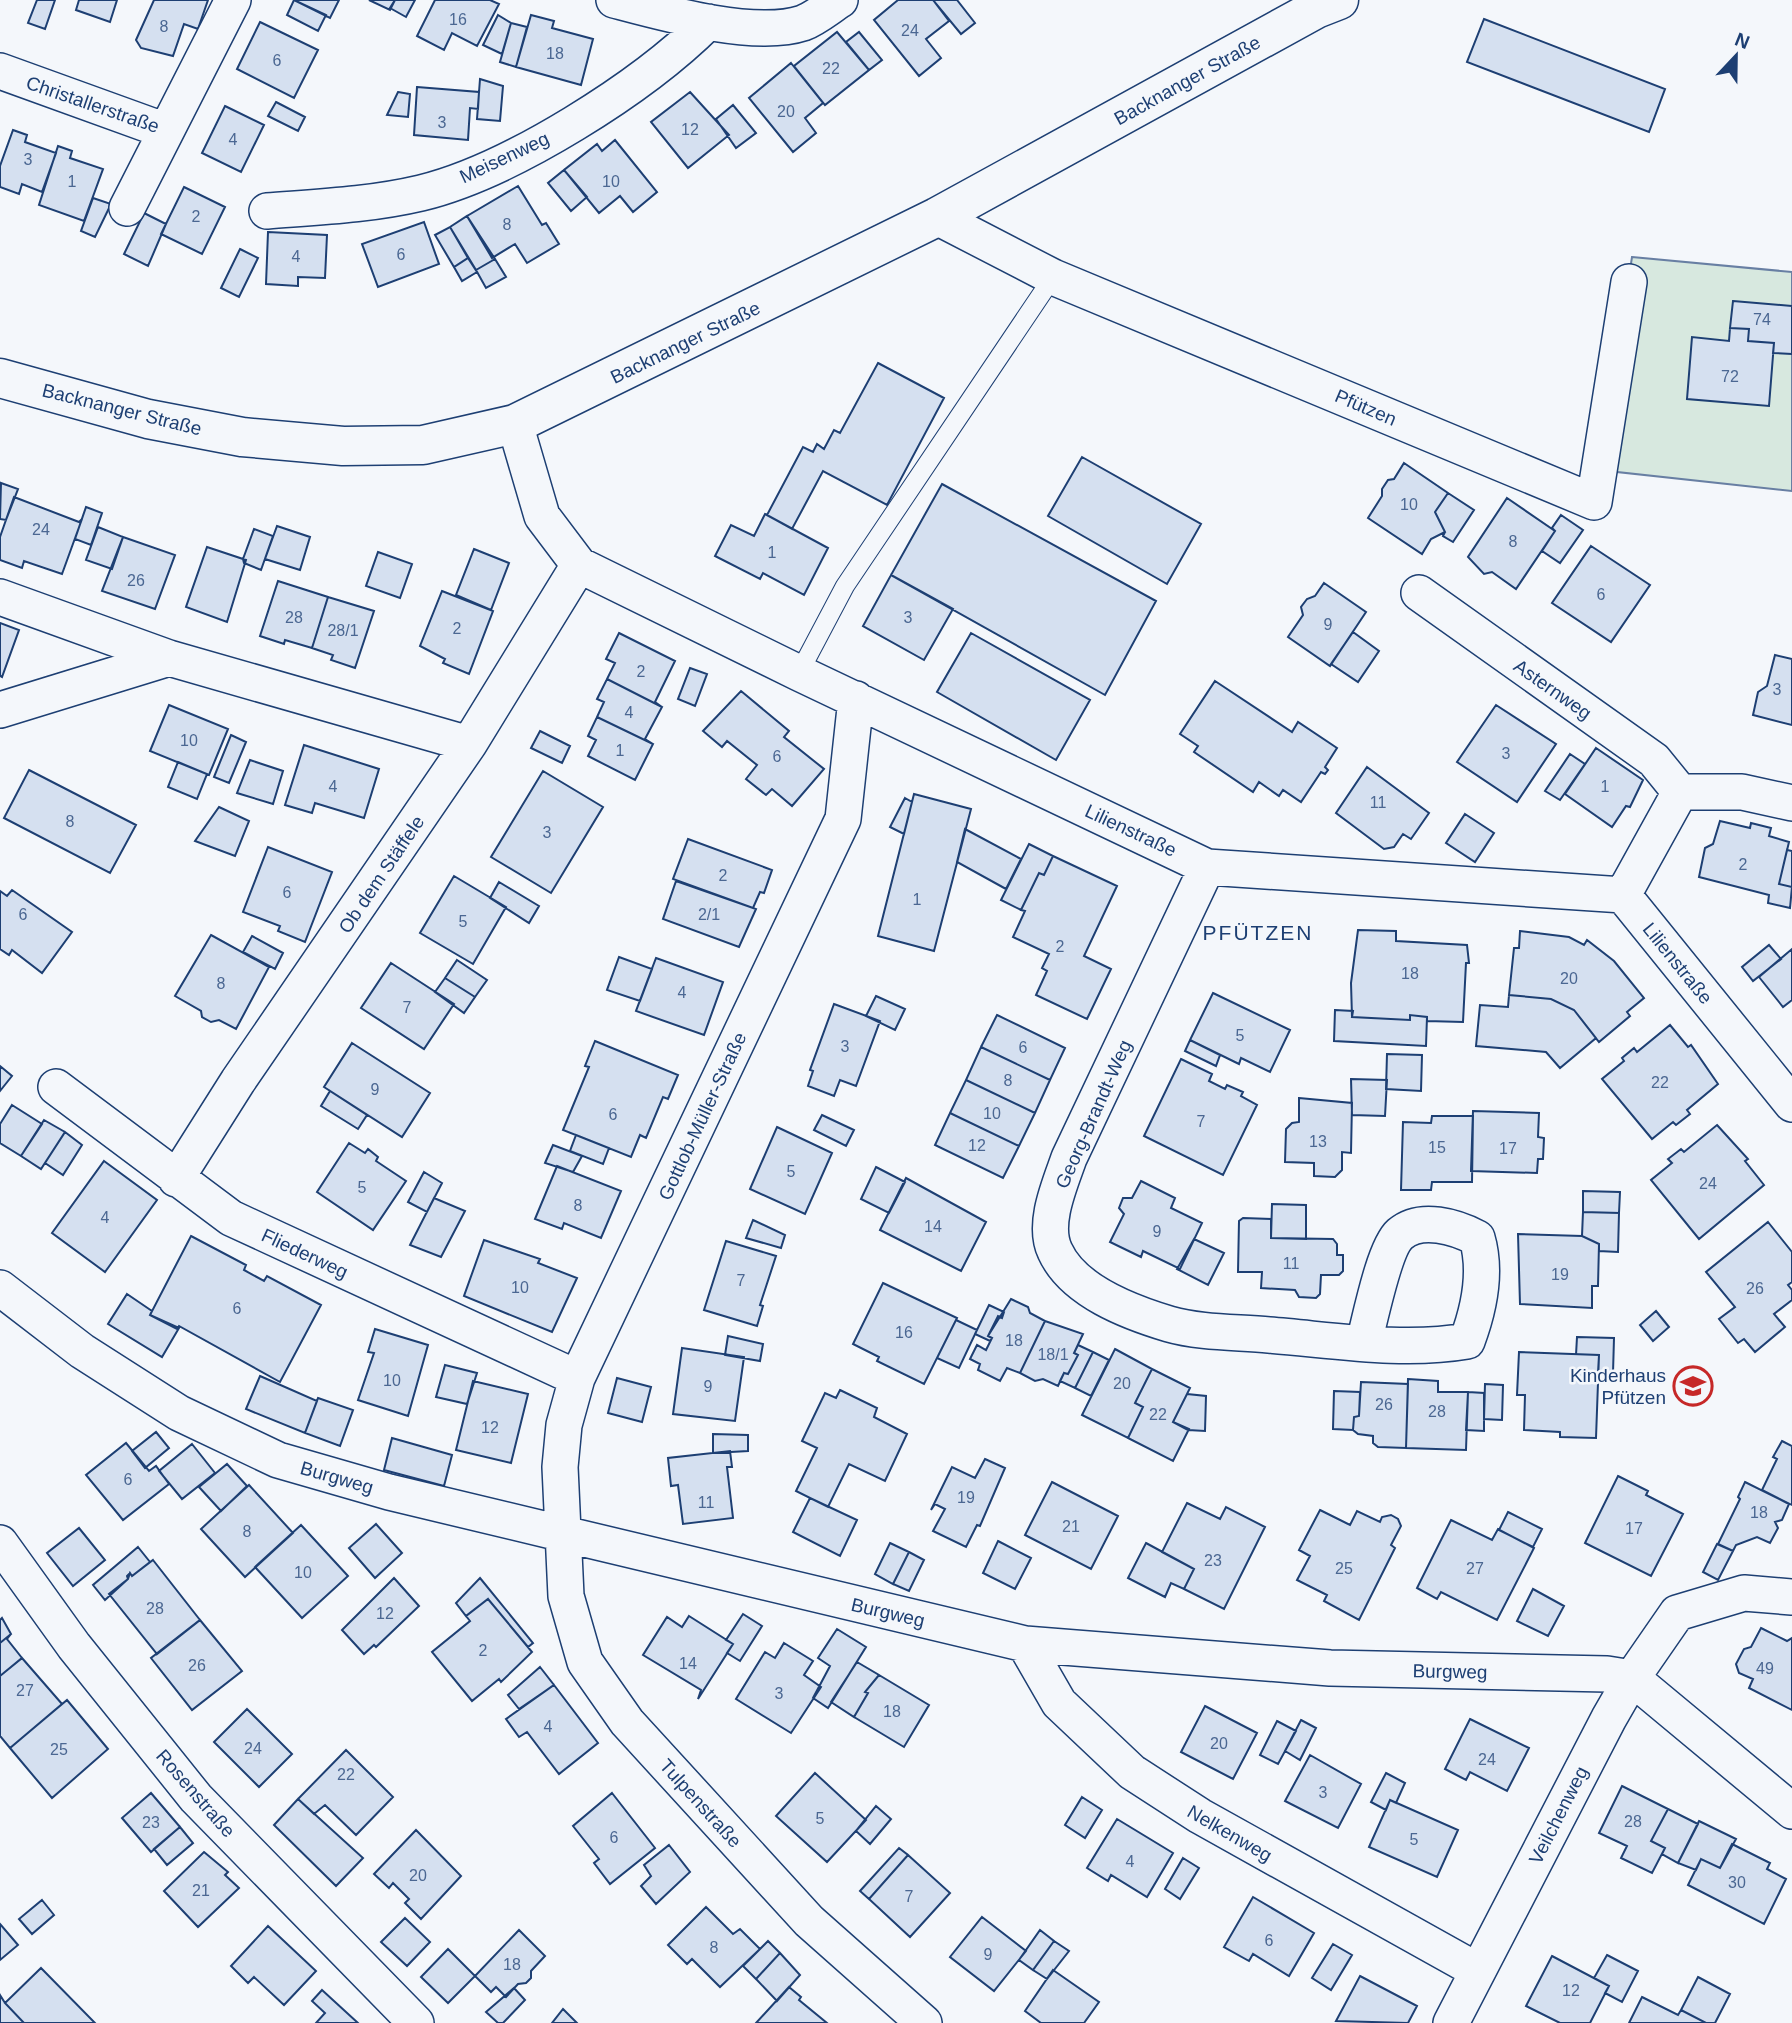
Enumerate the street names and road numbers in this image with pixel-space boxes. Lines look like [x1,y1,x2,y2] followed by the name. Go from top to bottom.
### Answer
[1111,32,1264,129] street label: Backnanger Straße
[24,72,162,137] street label: Christallerstraße
[456,128,552,187] street label: Meisenweg
[607,297,763,388] street label: Backnanger Straße
[40,379,204,439] street label: Backnanger Straße
[1332,385,1400,430] street label: Pfützen
[1510,655,1596,724] street label: Asternweg
[1082,800,1180,861] street label: Lilienstraße
[334,812,428,937] street label: Ob dem Stäffele
[1639,919,1717,1008] street label: Lilienstraße
[654,1029,751,1203] street label: Gottlob-Müller-Straße
[1051,1037,1136,1192] street label: Georg-Brandt-Weg
[258,1224,351,1283] street label: Fliederweg
[298,1457,376,1498] street label: Burgweg
[849,1594,927,1631] street label: Burgweg
[1412,1660,1488,1683] street label: Burgweg
[152,1745,239,1841] street label: Rosenstraße
[656,1755,746,1852] street label: Tulpenstraße
[1525,1763,1592,1868] street label: Veilchenweg
[1184,1801,1276,1866] street label: Nelkenweg

